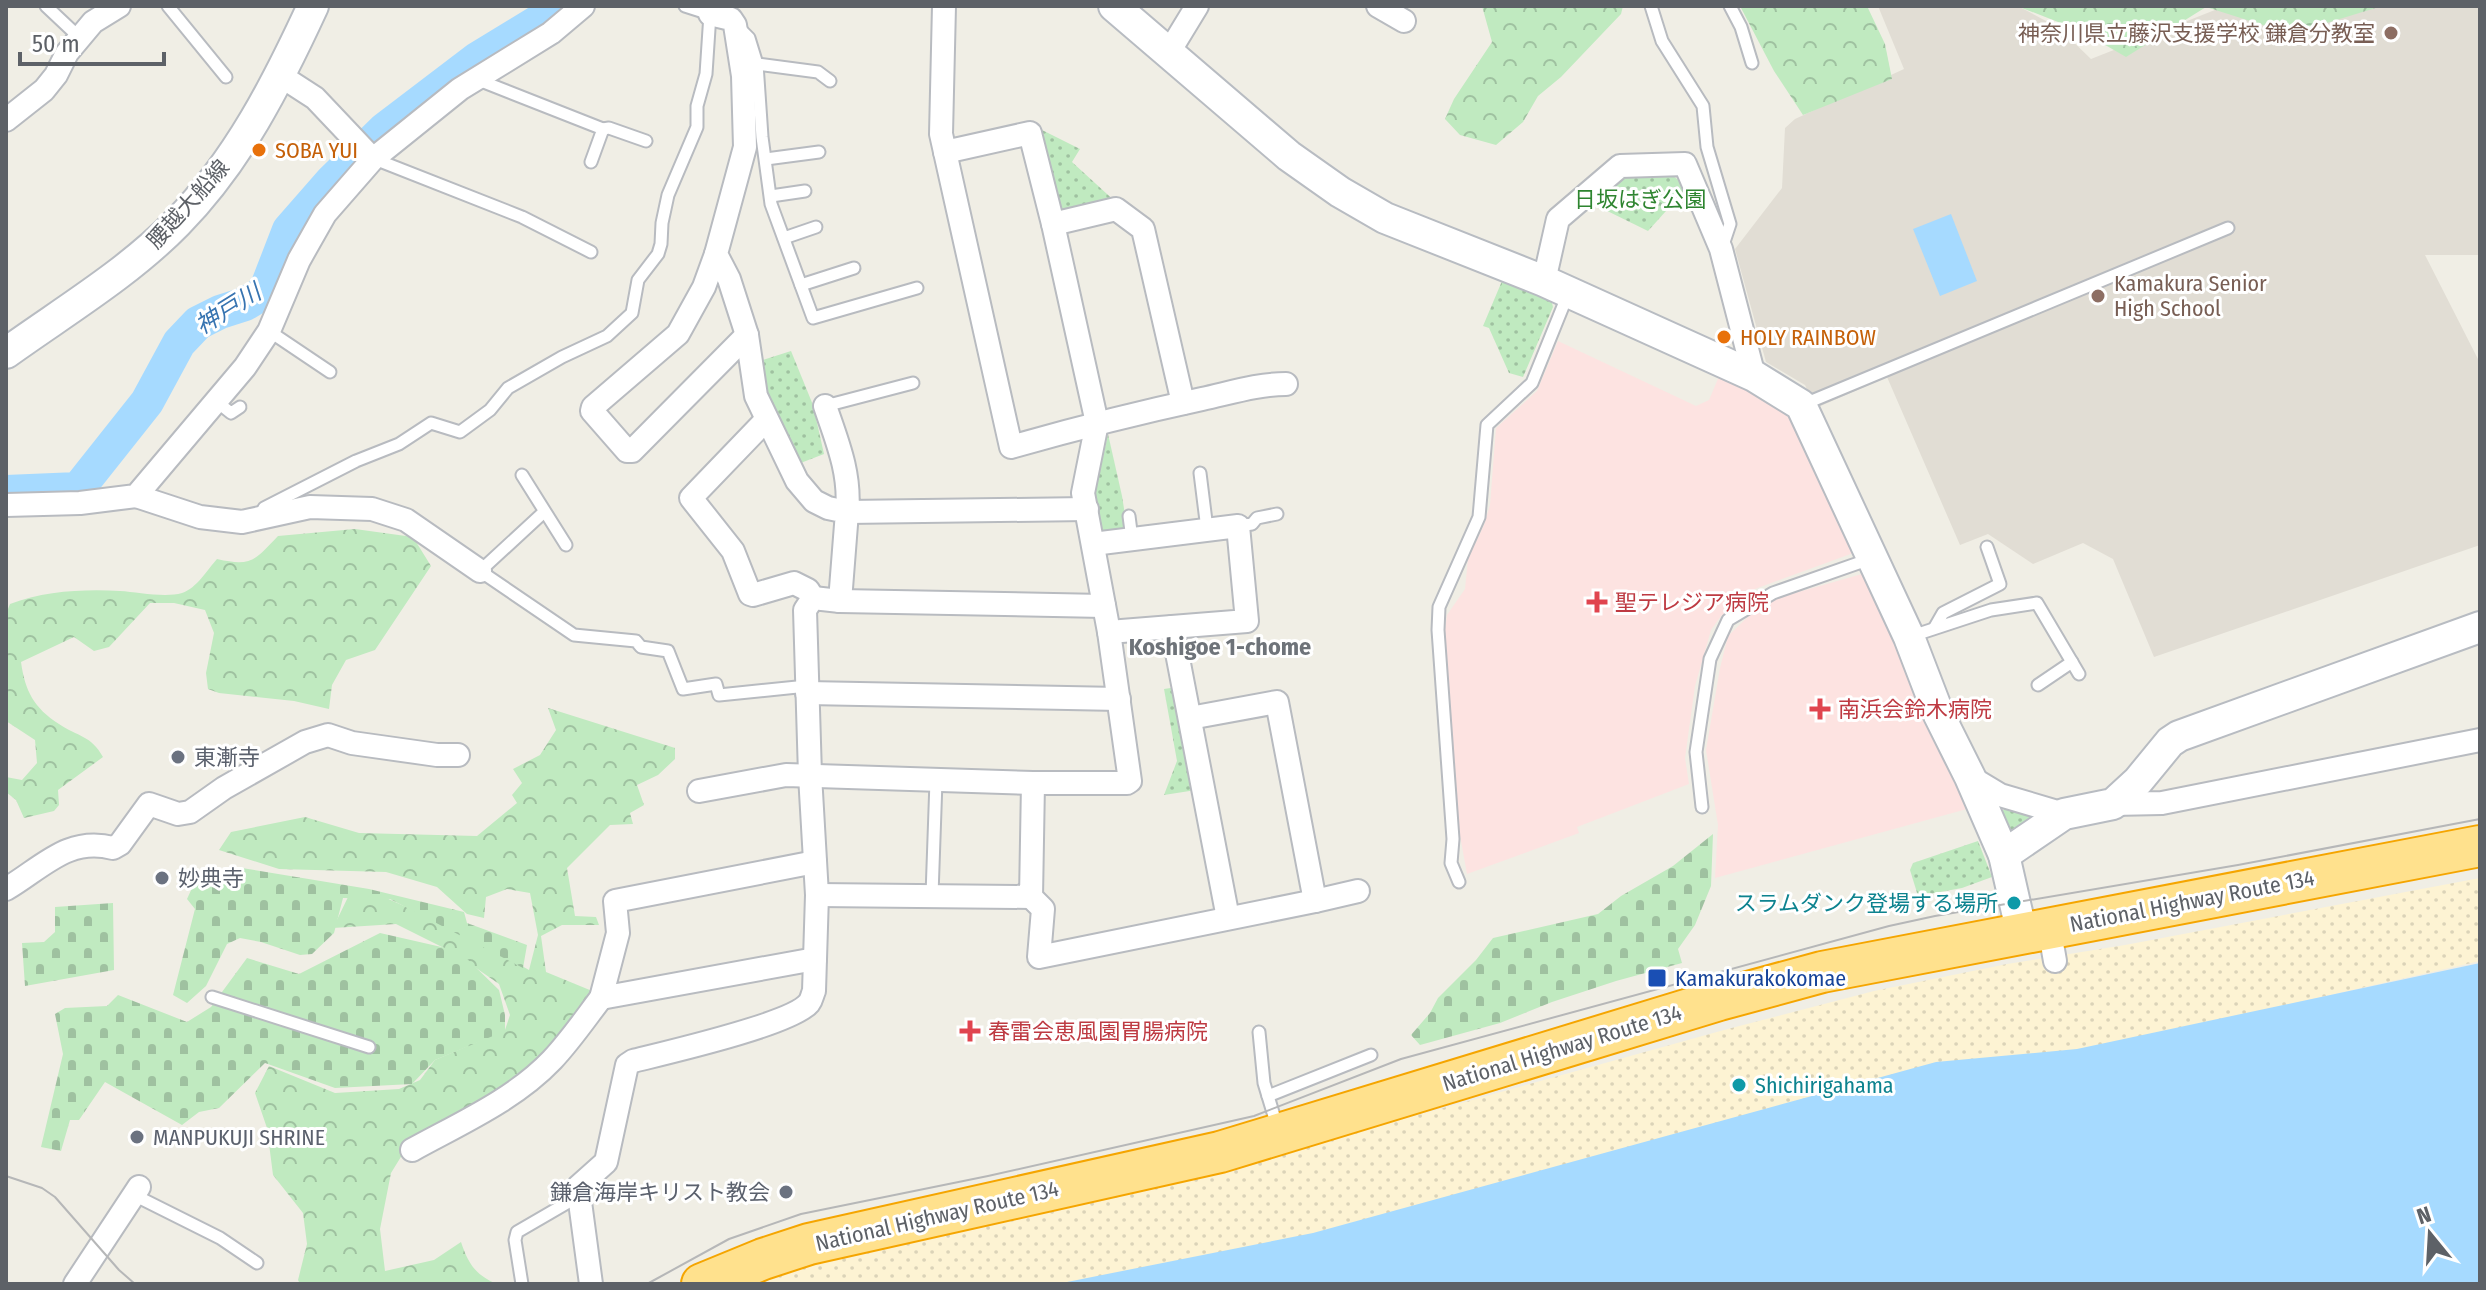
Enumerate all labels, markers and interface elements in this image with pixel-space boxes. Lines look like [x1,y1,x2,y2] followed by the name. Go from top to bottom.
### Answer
[20,16,164,66] scale bar
[2018,20,2375,47] place label: 神奈川県立藤沢支援学校 鎌倉分教室
[2382,24,2400,42] marker: 神奈川県立藤沢支援学校 鎌倉分教室
[32,30,80,58] text: 50 m
[275,137,358,164] place label: SOBA YUI
[250,141,268,159] marker: SOBA YUI
[141,154,235,254] street label: 腰越大船線
[1574,186,1706,213] park label: 日坂はぎ公園
[2114,270,2267,322] place label: Kamakura Senior High School
[190,276,268,340] water label: 神戸川
[2089,287,2107,305] marker: Kamakura Senior High School
[1740,324,1876,351] place label: HOLY RAINBOW
[1715,328,1733,346] marker: HOLY RAINBOW
[1615,589,1769,616] place label: 聖テレジア病院
[1586,591,1608,613] marker: 聖テレジア病院
[1129,633,1311,661] district label: Koshigoe 1-chome
[1838,696,1992,723] place label: 南浜会鈴木病院
[1809,698,1831,720] marker: 南浜会鈴木病院
[194,744,260,771] place label: 東漸寺
[169,748,187,766] marker: 東漸寺
[2067,864,2317,938] street label: National Highway Route 134
[178,865,244,892] place label: 妙典寺
[153,869,171,887] marker: 妙典寺
[1735,890,1998,917] place label: スラムダンク登場する場所
[2005,894,2023,912] marker: スラムダンク登場する場所
[1675,965,1846,992] place label: Kamakurakokomae
[1646,967,1668,989] marker: Kamakurakokomae
[1439,999,1685,1097] street label: National Highway Route 134
[988,1018,1208,1045] place label: 春雷会恵風園胃腸病院
[959,1020,981,1042] marker: 春雷会恵風園胃腸病院
[1755,1072,1894,1099] place label: Shichirigahama
[1730,1076,1748,1094] marker: Shichirigahama
[153,1124,325,1151] place label: MANPUKUJI SHRINE
[128,1128,146,1146] marker: MANPUKUJI SHRINE
[813,1175,1062,1257] street label: National Highway Route 134
[550,1179,770,1206] place label: 鎌倉海岸キリスト教会
[777,1183,795,1201] marker: 鎌倉海岸キリスト教会
[2390,1194,2470,1274] north arrow
[2414,1201,2434,1230] text: N

